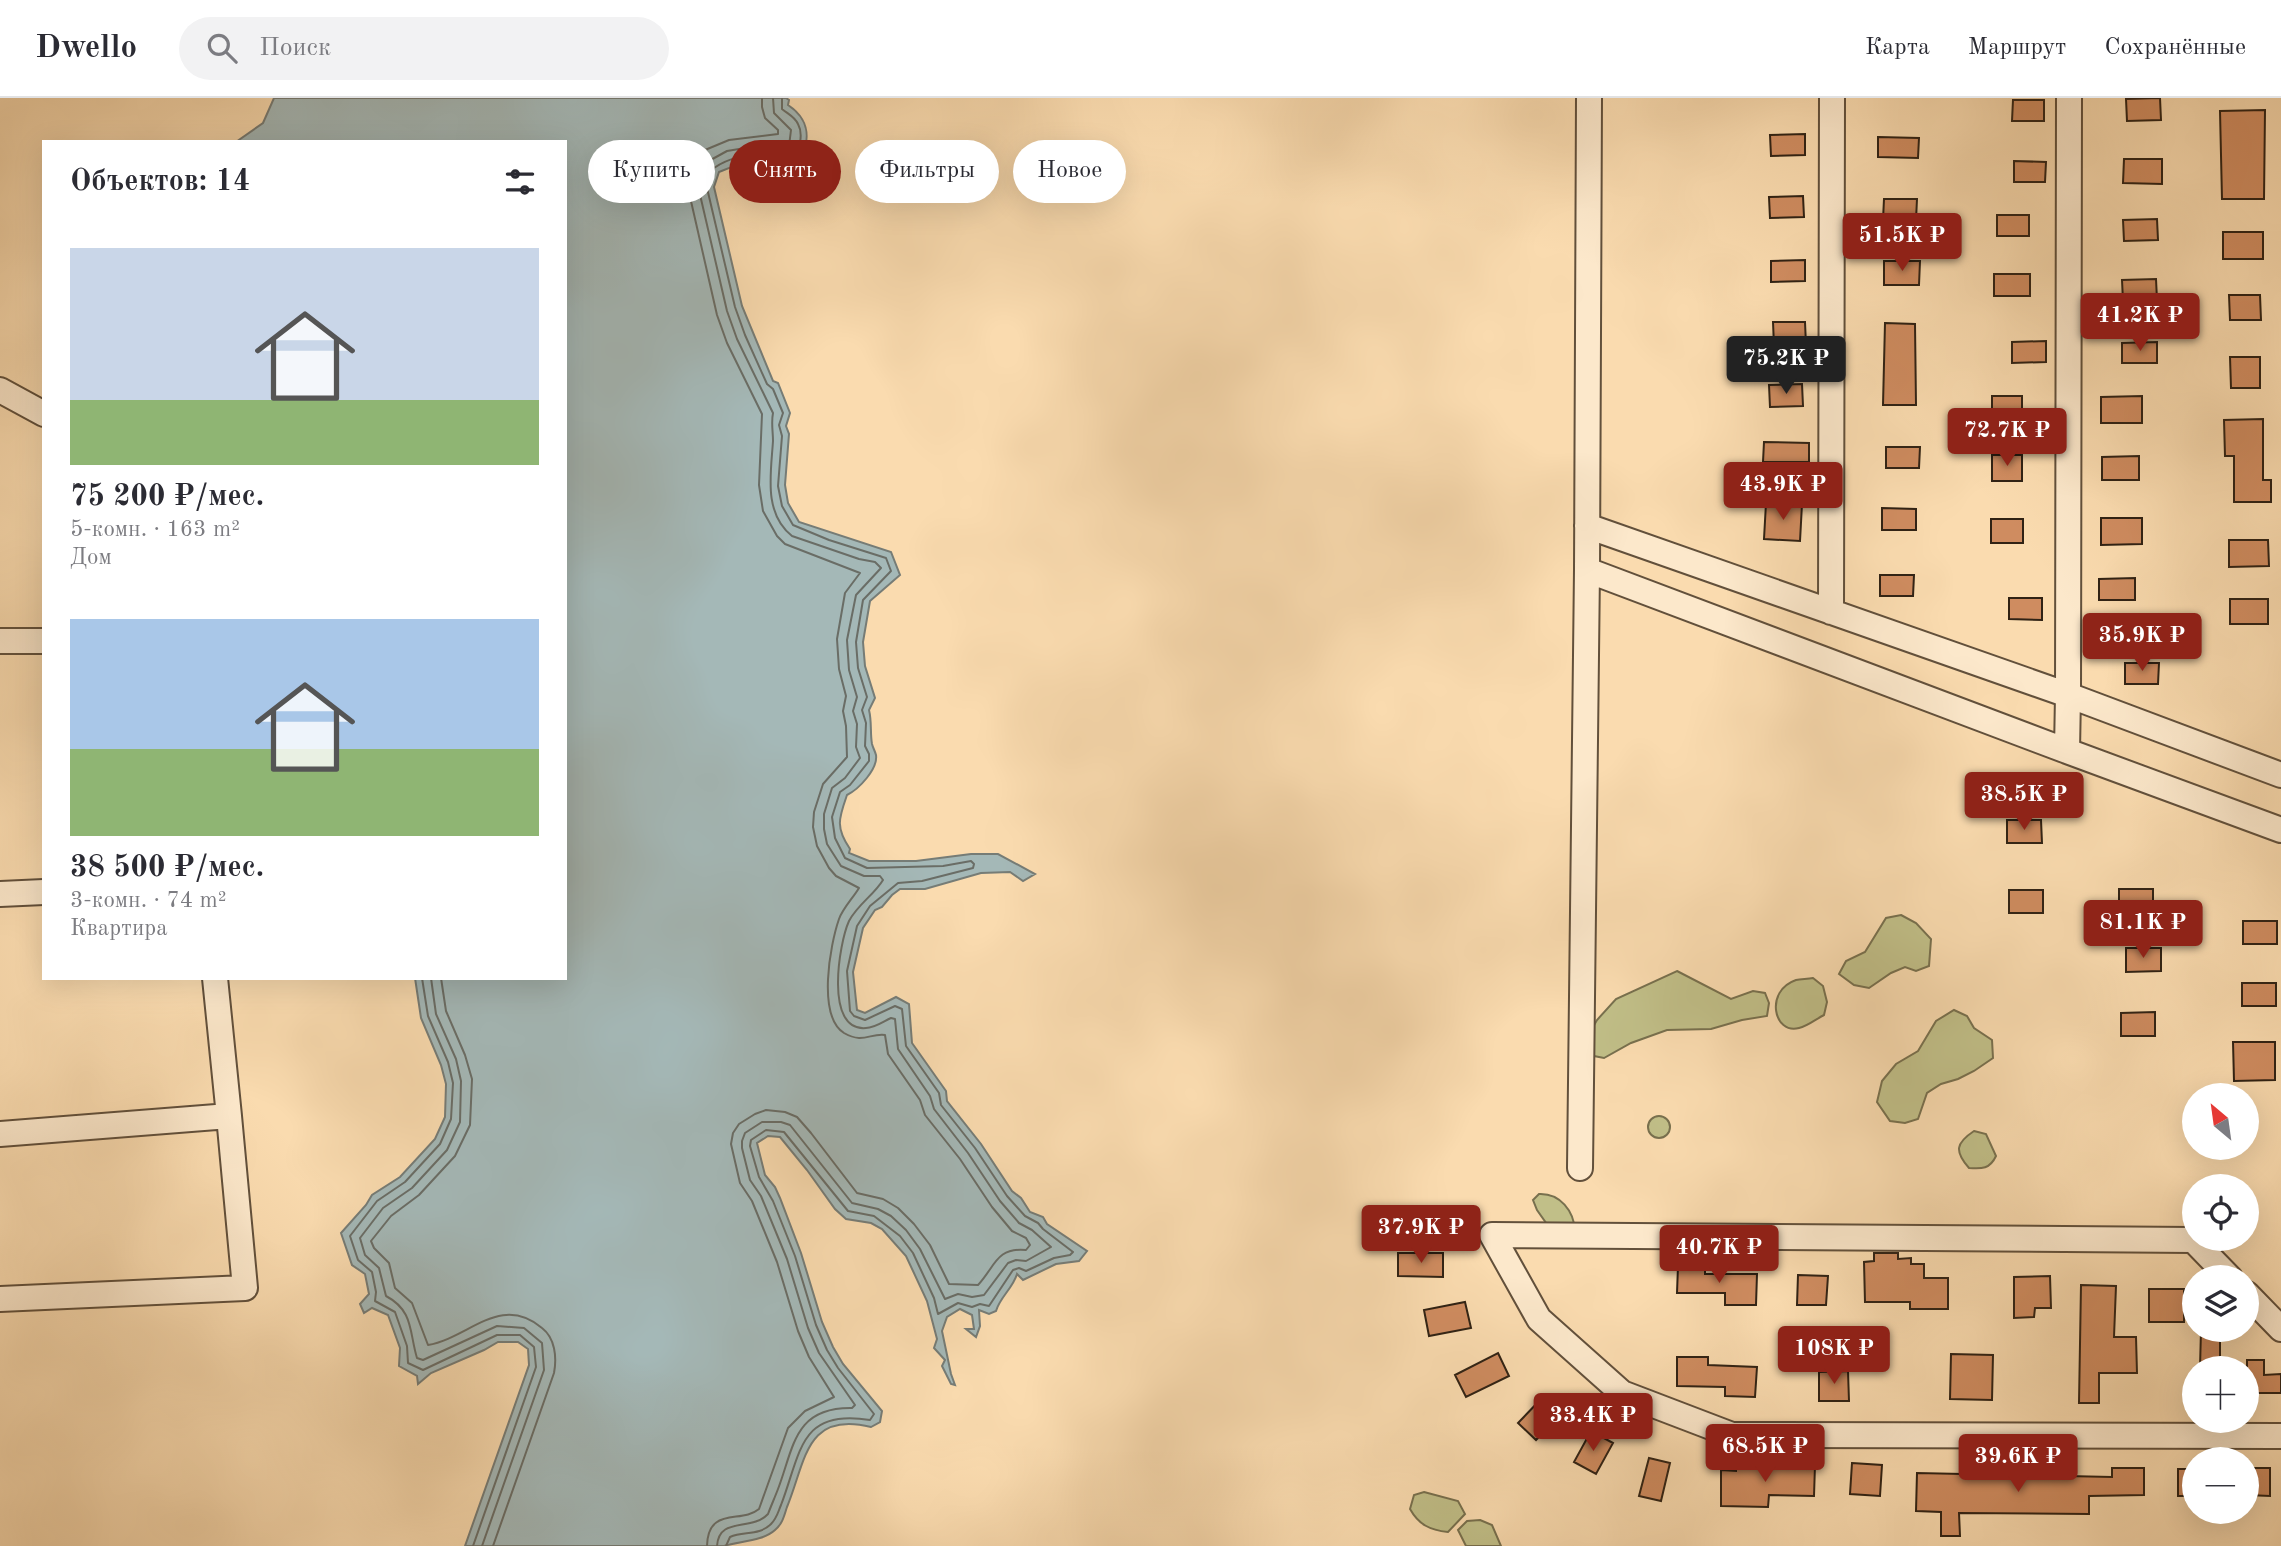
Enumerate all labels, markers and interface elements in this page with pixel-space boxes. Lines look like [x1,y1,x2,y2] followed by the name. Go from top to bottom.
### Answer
[179,17,669,80] search box
[203,29,241,67] icon: search
[35,32,137,65] text: Dwello
[259,35,331,61] text: Поиск
[1865,36,1930,60] text: Карта
[1968,36,2066,60] text: Маршрут
[2104,36,2246,60] text: Сохранённые
[588,140,715,203] chip: Купить
[729,140,841,203] chip: Снять
[855,140,999,203] chip: Фильтры
[1013,140,1126,203] chip: Новое
[501,163,539,201] icon: filters
[70,167,250,197] text: Объектов: 14
[1837,214,1967,273] pin: 51.5K ₽
[1859,224,1945,247] text: 51.5K ₽
[242,293,368,419] icon: home
[2075,294,2205,353] pin: 41.2K ₽
[2097,304,2183,327] text: 41.2K ₽
[1721,336,1851,396] pin: 75.2K ₽
[1743,347,1829,370] text: 75.2K ₽
[1942,408,2072,468] pin: 72.7K ₽
[1964,419,2050,442] text: 72.7K ₽
[1718,462,1848,522] pin: 43.9K ₽
[1740,473,1826,496] text: 43.9K ₽
[70,482,264,512] text: 75 200 ₽/мес.
[70,518,240,541] text: 5-комн. · 163 m²
[70,546,112,569] text: Дом
[2077,614,2207,673] pin: 35.9K ₽
[2099,624,2185,647] text: 35.9K ₽
[242,664,368,790] icon: home
[1959,772,2089,832] pin: 38.5K ₽
[1981,783,2067,806] text: 38.5K ₽
[70,853,264,883] text: 38 500 ₽/мес.
[70,889,227,912] text: 3-комн. · 74 m²
[2078,900,2208,960] pin: 81.1K ₽
[2100,911,2186,934] text: 81.1K ₽
[70,917,168,940] text: Квартира
[2182,1083,2259,1160] north arrow
[2182,1083,2259,1524] map controls
[2182,1174,2259,1251] button: locate
[1356,1206,1486,1265] pin: 37.9K ₽
[1378,1216,1464,1239] text: 37.9K ₽
[1654,1226,1784,1285] pin: 40.7K ₽
[1676,1236,1762,1259] text: 40.7K ₽
[2182,1265,2259,1342] button: layers
[1777,1326,1891,1386] pin: 108K ₽
[1794,1337,1874,1360] text: 108K ₽
[2182,1356,2259,1433] button: +
[1528,1394,1658,1453] pin: 33.4K ₽
[1550,1404,1636,1427] text: 33.4K ₽
[1700,1424,1830,1484] pin: 68.5K ₽
[1953,1434,2083,1494] pin: 39.6K ₽
[1722,1435,1808,1458] text: 68.5K ₽
[1975,1445,2061,1468] text: 39.6K ₽
[2182,1447,2259,1524] button: −

